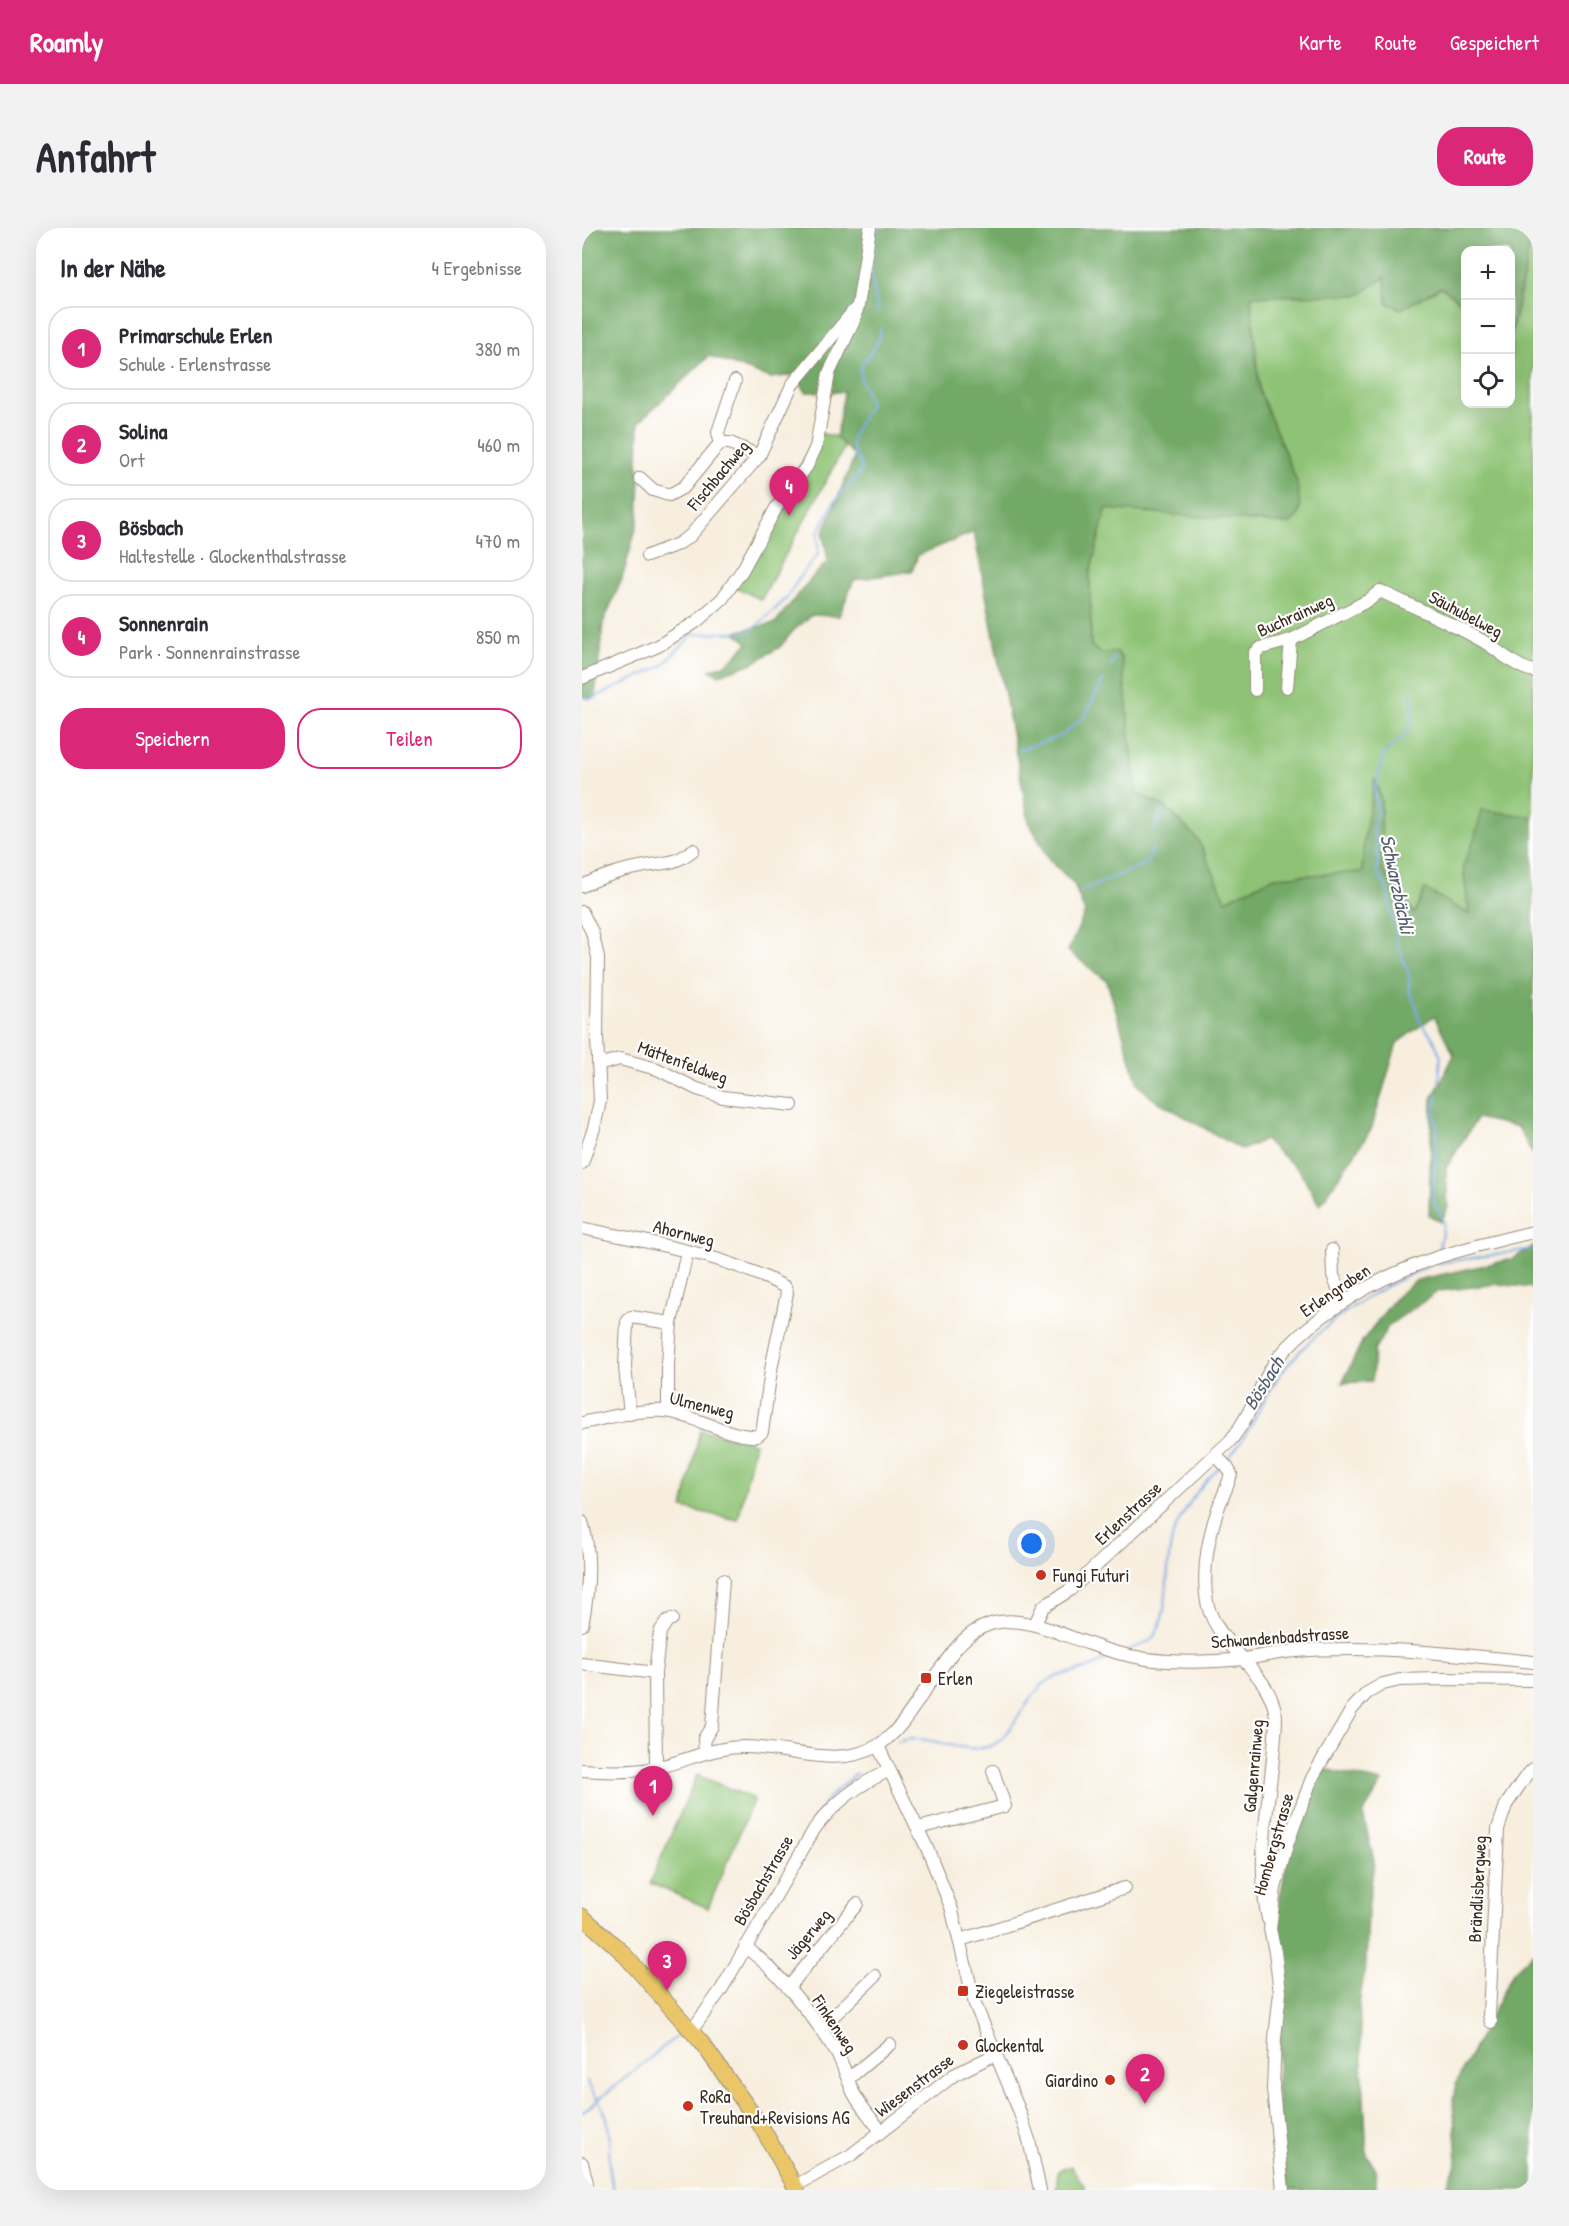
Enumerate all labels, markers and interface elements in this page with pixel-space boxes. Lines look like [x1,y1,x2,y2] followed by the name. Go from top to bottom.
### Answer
[30,23,103,61] text: Roamly
[1299,28,1342,57] text: Karte
[1375,28,1417,57] text: Route
[1450,28,1539,57] text: Gespeichert
[1437,127,1533,186] button: Route
[36,128,155,185] text: Anfahrt
[1461,246,1515,408] map controls
[1461,246,1515,300] button: +
[60,250,166,285] text: In der Nähe
[431,254,522,281] text: 4 Ergebnisse
[1461,300,1515,354] button: −
[119,320,273,350] text: Primarschule Erlen
[78,335,85,362] text: 1
[475,335,520,362] text: 380 m
[119,350,271,377] text: Schule · Erlenstrasse
[1461,354,1515,408] button: locate
[119,416,167,446] text: Solina
[77,431,86,458] text: 2
[477,431,520,458] text: 460 m
[681,434,755,516] street label: Fischbachweg
[119,446,145,473] text: Ort
[770,466,808,516] pin: 4
[119,512,183,542] text: Bösbach
[77,527,86,554] text: 3
[475,527,520,554] text: 470 m
[119,542,347,569] text: Haltestelle · Glockenthalstrasse
[1425,584,1507,644] street label: Säuhubelweg
[1253,587,1337,643] street label: Buchrainweg
[119,608,209,638] text: Sonnenrain
[78,623,85,650] text: 4
[476,623,520,650] text: 850 m
[119,638,301,665] text: Park · Sonnenrainstrasse
[60,708,285,769] button: Speichern
[297,708,522,769] button: Teilen
[1374,832,1422,939] water label: Schwarzbächli
[634,1034,732,1090] street label: Mättenfeldweg
[651,1213,717,1253] street label: Ahornweg
[1295,1257,1375,1323] street label: Erlengraben
[1236,1350,1291,1415] water label: Bösbach
[667,1385,737,1425] street label: Ulmenweg
[1089,1476,1167,1550] street label: Erlenstrasse
[1017,1529,1046,1558] your location
[1052,1563,1130,1588] place label: Fungi Futuri
[1034,1568,1048,1582] marker: Fungi Futuri
[1210,1620,1350,1654] street label: Schwandenbadstrasse
[938,1666,973,1691] place label: Erlen
[919,1671,933,1685] marker: Erlen
[1236,1718,1270,1814] street label: Galgenrainweg
[634,1766,672,1816] pin: 1
[1246,1790,1300,1898] street label: Hombergstrasse
[727,1830,799,1930] street label: Bösbachstrasse
[1462,1835,1492,1943] street label: Brändlisbergweg
[779,1903,837,1965] street label: Jägerweg
[648,1942,686,1991] pin: 3
[975,1979,1075,2004] place label: Ziegeleistrasse
[956,1984,970,1998] marker: Ziegeleistrasse
[806,1989,864,2058] street label: Finkenweg
[975,2033,1044,2058] place label: Glockental
[956,2038,970,2052] marker: Glockental
[869,2047,959,2123] street label: Wiesenstrasse
[1126,2054,1164,2104] pin: 2
[1045,2068,1098,2093] place label: Giardino
[1103,2073,1117,2087] marker: Giardino
[700,2084,850,2130] place label: RoRa Treuhand+Revisions AG
[681,2099,695,2113] marker: RoRa Treuhand+Revisions AG

